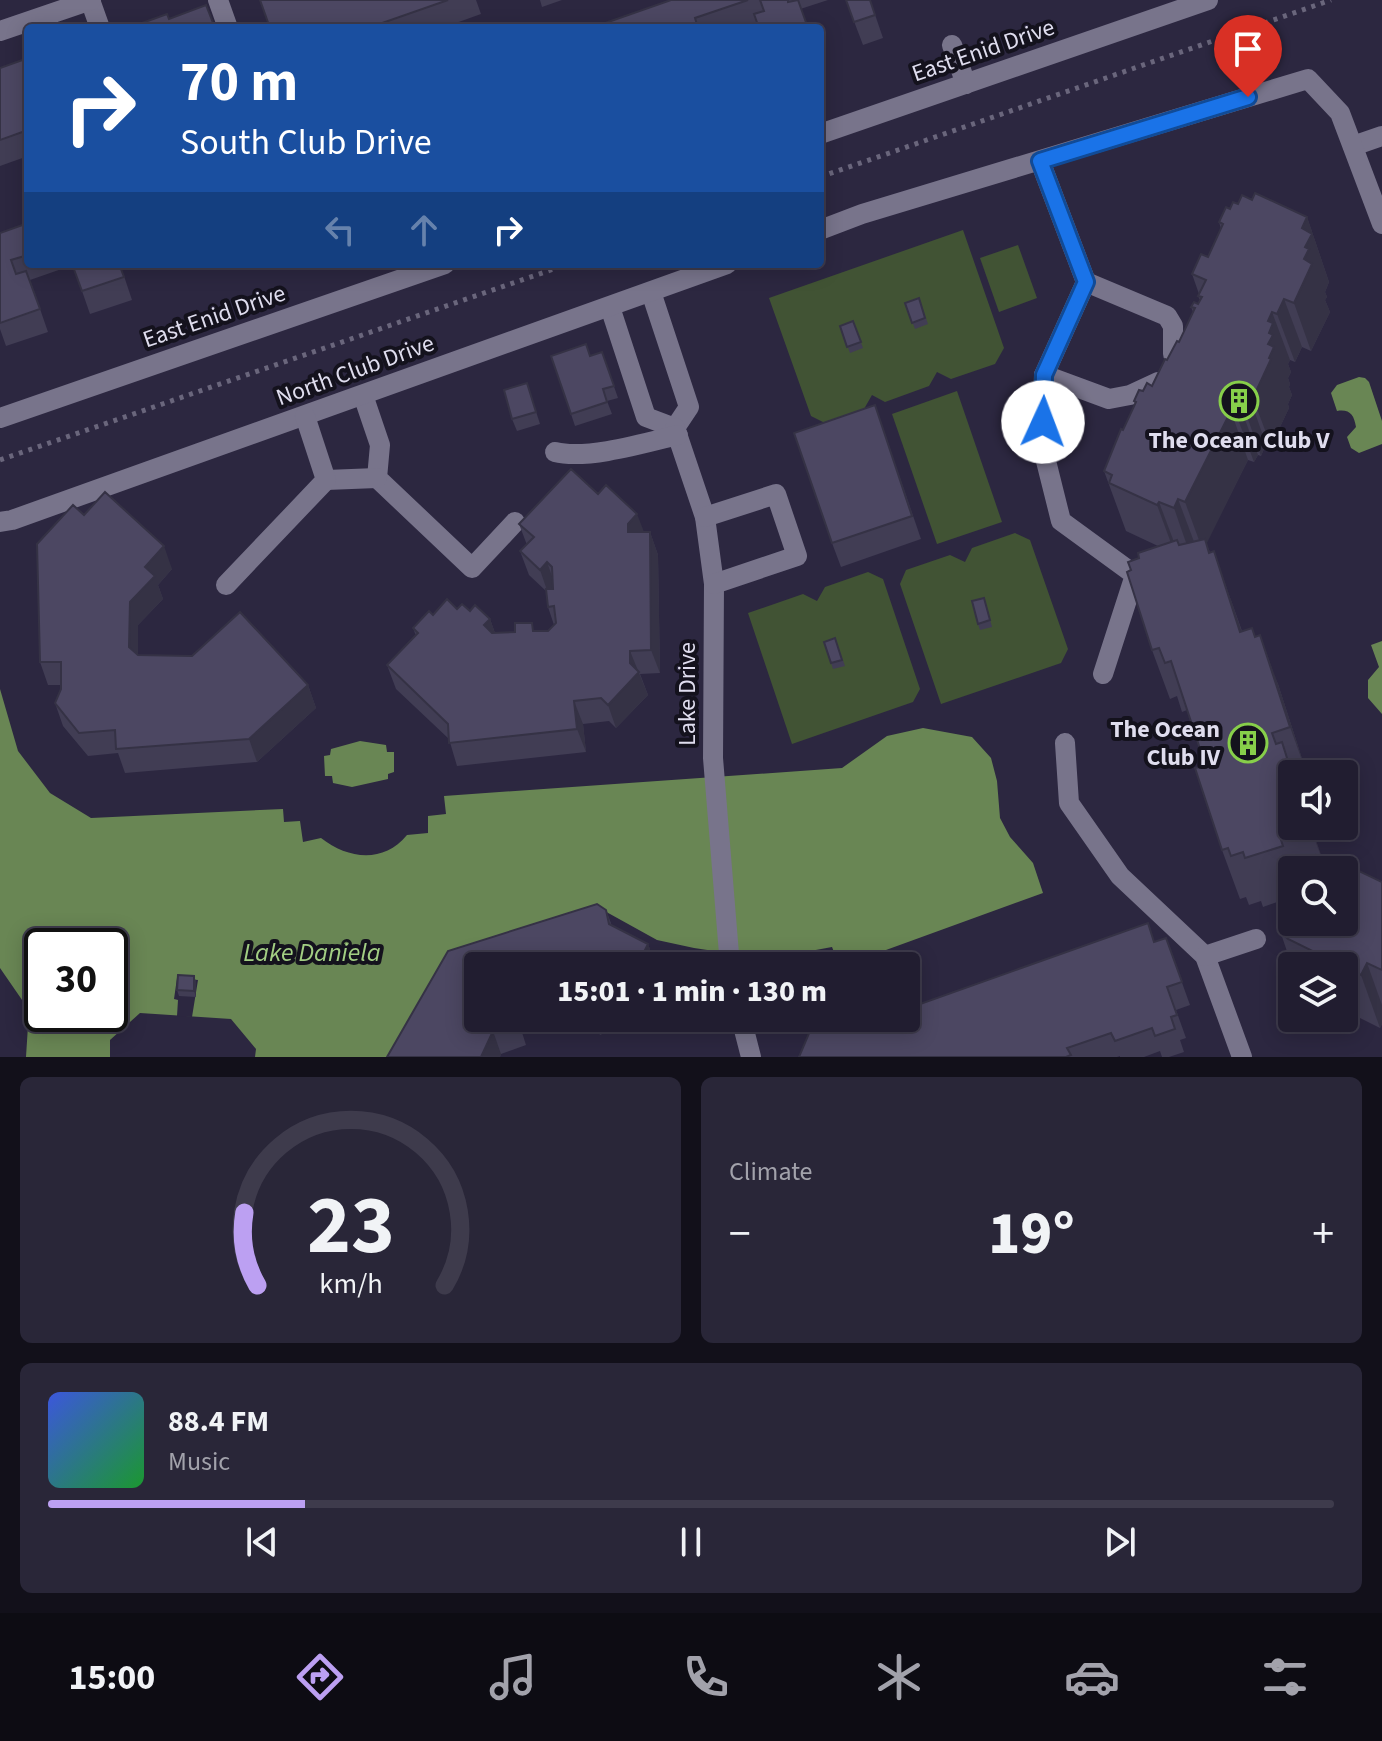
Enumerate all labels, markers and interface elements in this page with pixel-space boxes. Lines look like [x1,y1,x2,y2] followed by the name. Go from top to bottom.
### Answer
[907,10,1059,91] street label: East Enid Drive
[1214,15,1282,97] pin
[1226,27,1270,71] icon: arrive
[180,43,298,122] text: 70 m
[48,56,152,160] icon: right
[180,117,432,168] text: South Club Drive
[318,208,362,252] icon: left
[402,208,446,252] icon: ahead
[486,208,530,252] icon: right
[138,276,290,357] street label: East Enid Drive
[271,326,439,415] street label: North Club Drive
[1001,380,1085,464] position arrow
[1218,380,1260,422] building icon: The Ocean Club V
[1149,423,1330,458] place label: The Ocean Club V
[670,642,705,746] street label: Lake Drive
[1110,712,1221,775] place label: The Ocean Club IV
[1227,722,1269,764] building icon: The Ocean Club IV
[1278,760,1358,1032] map controls
[1278,760,1358,840] button: sound
[1278,856,1358,936] button: search
[24,928,128,1032] speed limit sign: 30
[243,934,381,971] water label: Lake Daniela
[1278,952,1358,1032] button: layers
[557,970,827,1013] text: 15:01 · 1 min · 130 m
[729,1153,813,1190] text: Climate
[307,1167,394,1285] text: 23
[988,1192,1075,1277] text: 19°
[729,1203,751,1266] text: −
[1312,1203,1334,1266] text: +
[319,1264,382,1304] text: km/h
[168,1400,269,1443] text: 88.4 FM
[168,1443,230,1480] text: Music
[240,1520,284,1564] icon: previous
[669,1520,713,1564] icon: pause
[1098,1520,1142,1564] icon: next
[292,1649,348,1705] icon: directions
[485,1649,541,1705] icon: music
[678,1649,734,1705] icon: phone
[871,1649,927,1705] icon: climate
[1064,1649,1120,1705] icon: car
[1257,1649,1313,1705] icon: filters
[69,1652,155,1703] text: 15:00

